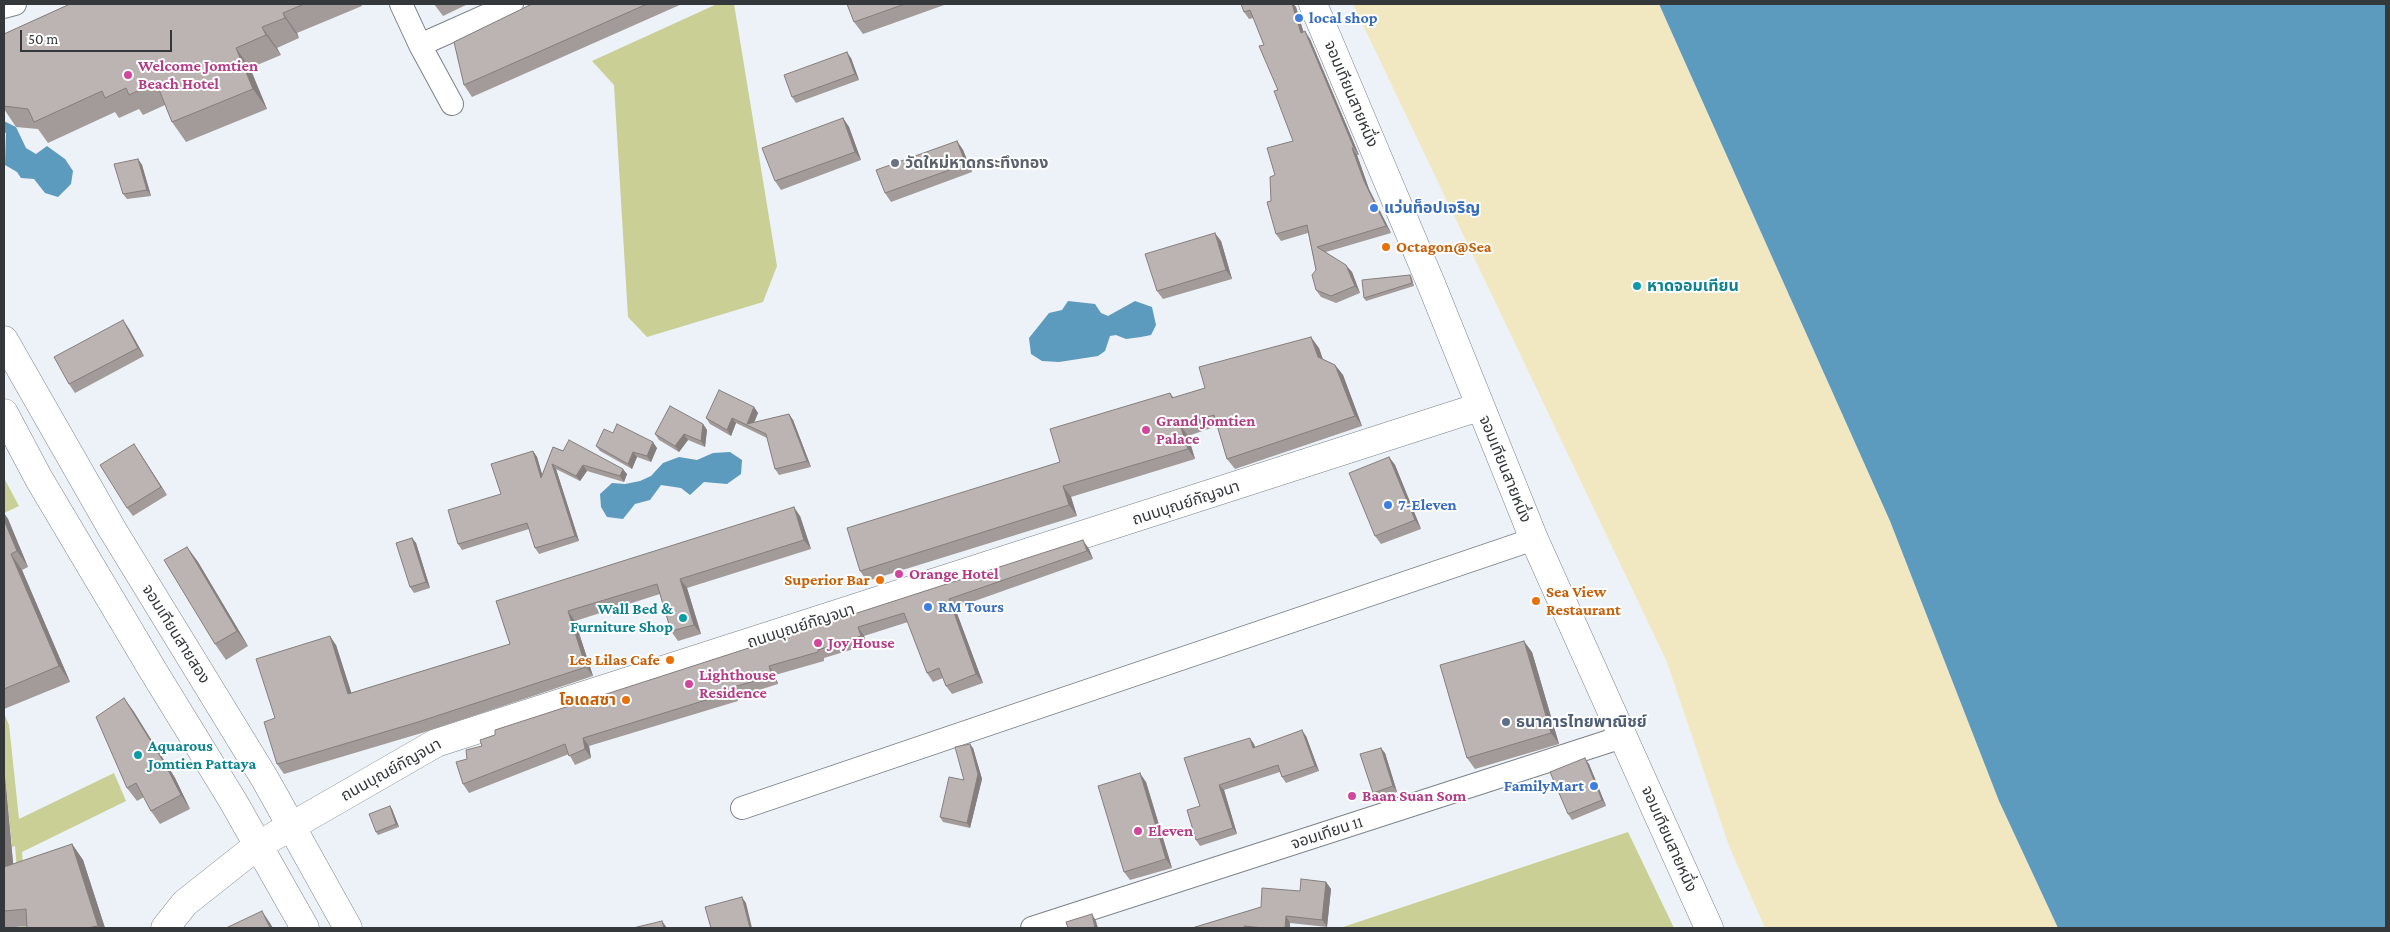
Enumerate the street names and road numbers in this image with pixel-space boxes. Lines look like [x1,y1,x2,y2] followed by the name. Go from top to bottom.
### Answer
[1320,38,1382,150] street label: จอมเทียนสายหนึ่ง
[1475,412,1535,526] street label: จอมเทียนสายหนึ่ง
[1130,477,1242,529] street label: ถนนบุณย์กัญจนา
[138,581,214,687] street label: จอมเทียนสายสอง
[745,600,857,652] street label: ถนนบุณย์กัญจนา
[337,734,445,806] street label: ถนนบุณย์กัญจนา
[1637,783,1701,895] street label: จอมเทียนสายหนึ่ง
[1288,812,1366,854] street label: จอมเทียน 11

